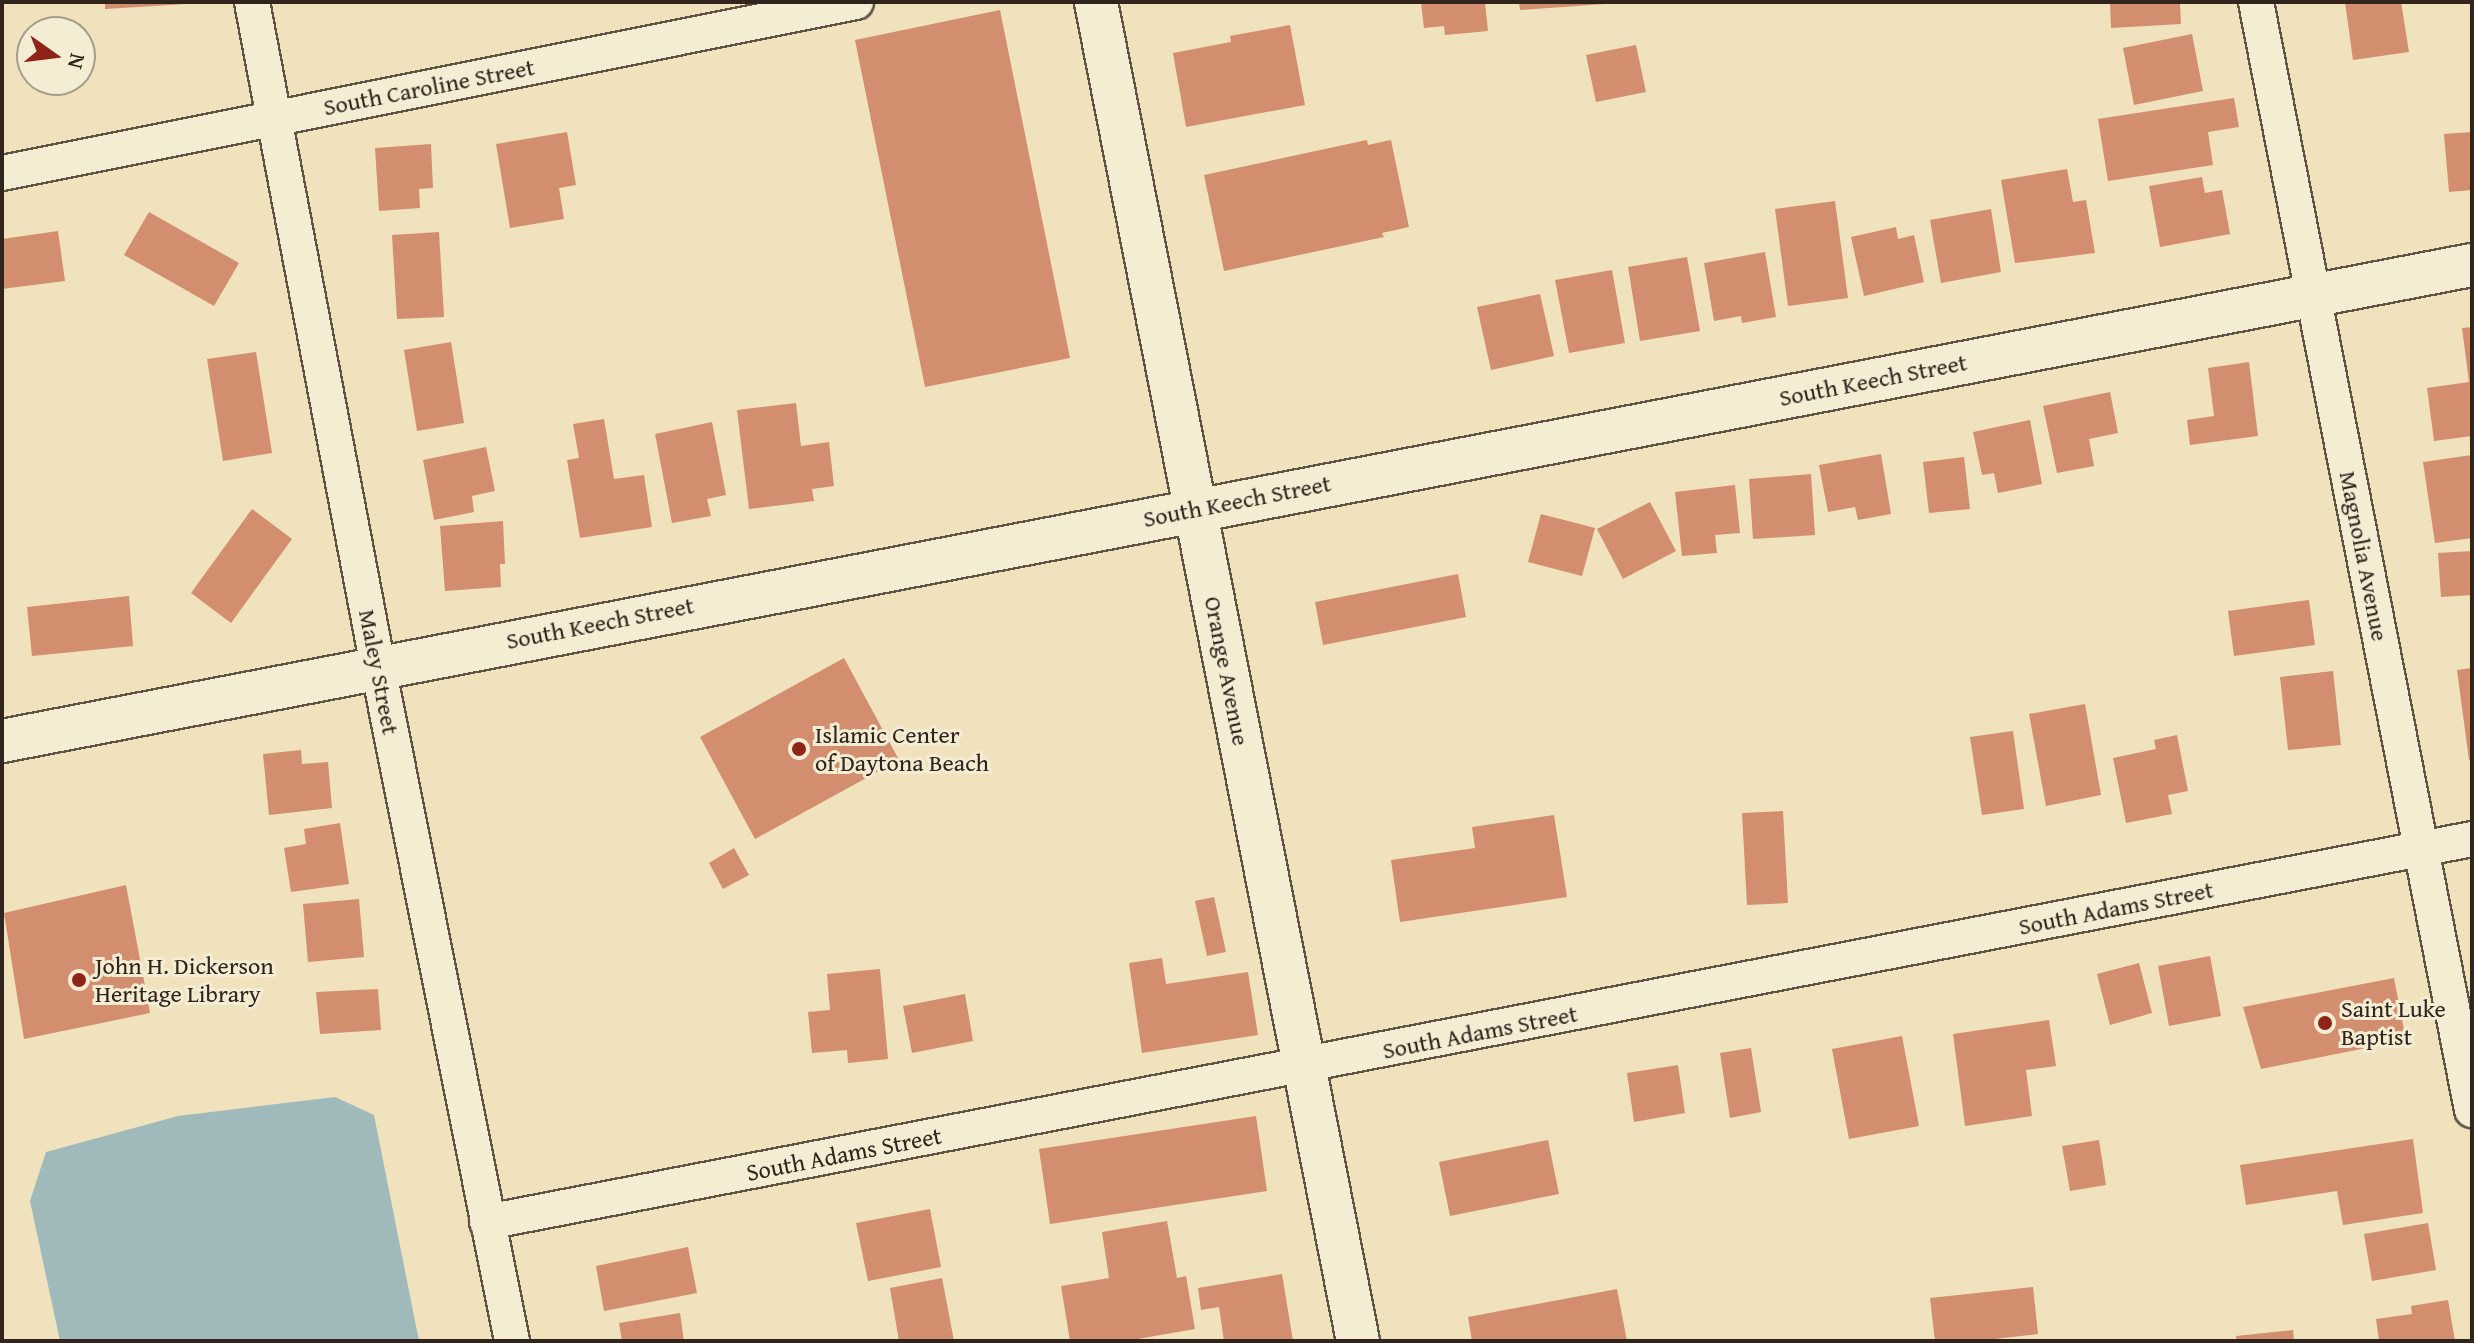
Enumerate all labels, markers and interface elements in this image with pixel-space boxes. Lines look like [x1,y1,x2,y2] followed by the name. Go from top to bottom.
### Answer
[16,16,96,96] north arrow
[60,50,95,72] text: N
[321,52,537,122] street label: South Caroline Street
[1777,348,1969,412] street label: South Keech Street
[1141,469,1333,533] street label: South Keech Street
[2333,469,2395,643] street label: Magnolia Avenue
[504,591,696,655] street label: South Keech Street
[1198,594,1256,748] street label: Orange Avenue
[353,607,405,737] street label: Maley Street
[815,721,989,777] place label: Islamic Center of Daytona Beach
[790,740,808,758] marker: Islamic Center of Daytona Beach
[2016,875,2216,941] street label: South Adams Street
[95,952,274,1008] place label: John H. Dickerson Heritage Library
[70,971,88,989] marker: John H. Dickerson Heritage Library
[2341,995,2446,1051] place label: Saint Luke Baptist
[1380,999,1580,1065] street label: South Adams Street
[2316,1014,2334,1032] marker: Saint Luke Baptist
[744,1121,944,1187] street label: South Adams Street

